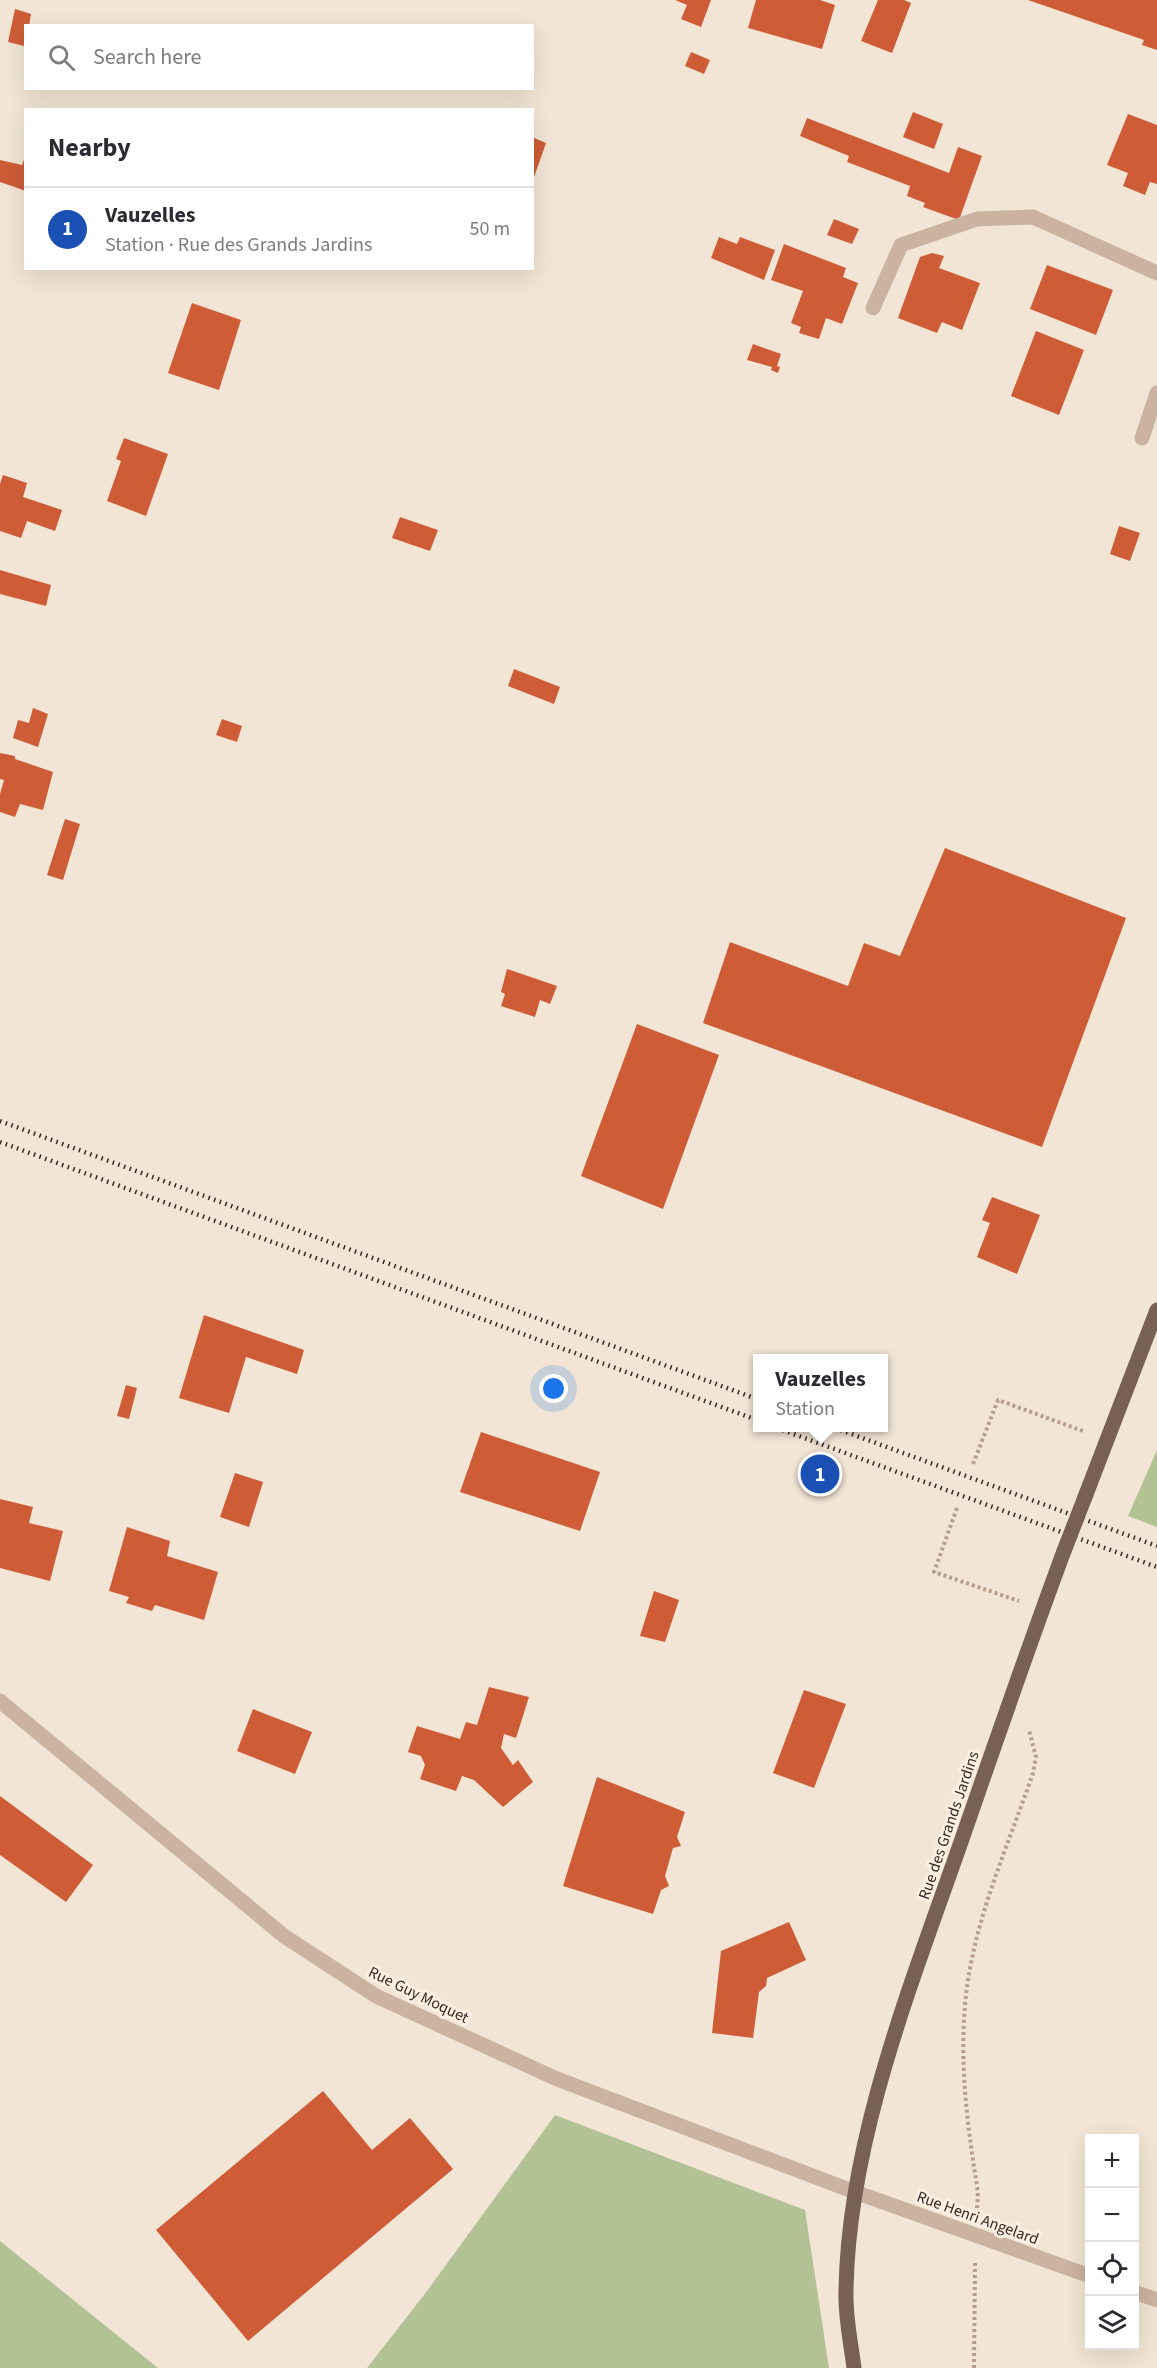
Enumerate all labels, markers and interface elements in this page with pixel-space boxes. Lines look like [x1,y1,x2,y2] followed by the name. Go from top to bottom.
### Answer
[24,24,534,90] search box
[45,41,78,74] icon: search
[93,41,201,73] text: Search here
[48,129,131,166] text: Nearby
[105,199,196,231] text: Vauzelles
[62,215,73,243] text: 1
[470,215,510,243] text: 50 m
[105,231,372,259] text: Station · Rue des Grands Jardins
[753,1354,888,1432] popup
[775,1363,866,1395] text: Vauzelles
[539,1374,568,1403] your location
[775,1395,835,1423] text: Station
[800,1452,840,1496] pin: 1
[913,1748,985,1903] street label: Rue des Grands Jardins
[365,1961,473,2029] street label: Rue Guy Moquet
[1085,2134,1139,2350] map controls
[1085,2134,1139,2188] button: +
[914,2186,1042,2250] street label: Rue Henri Angelard
[1085,2188,1139,2242] button: −
[1085,2242,1139,2296] button: locate
[1085,2296,1139,2350] button: layers

